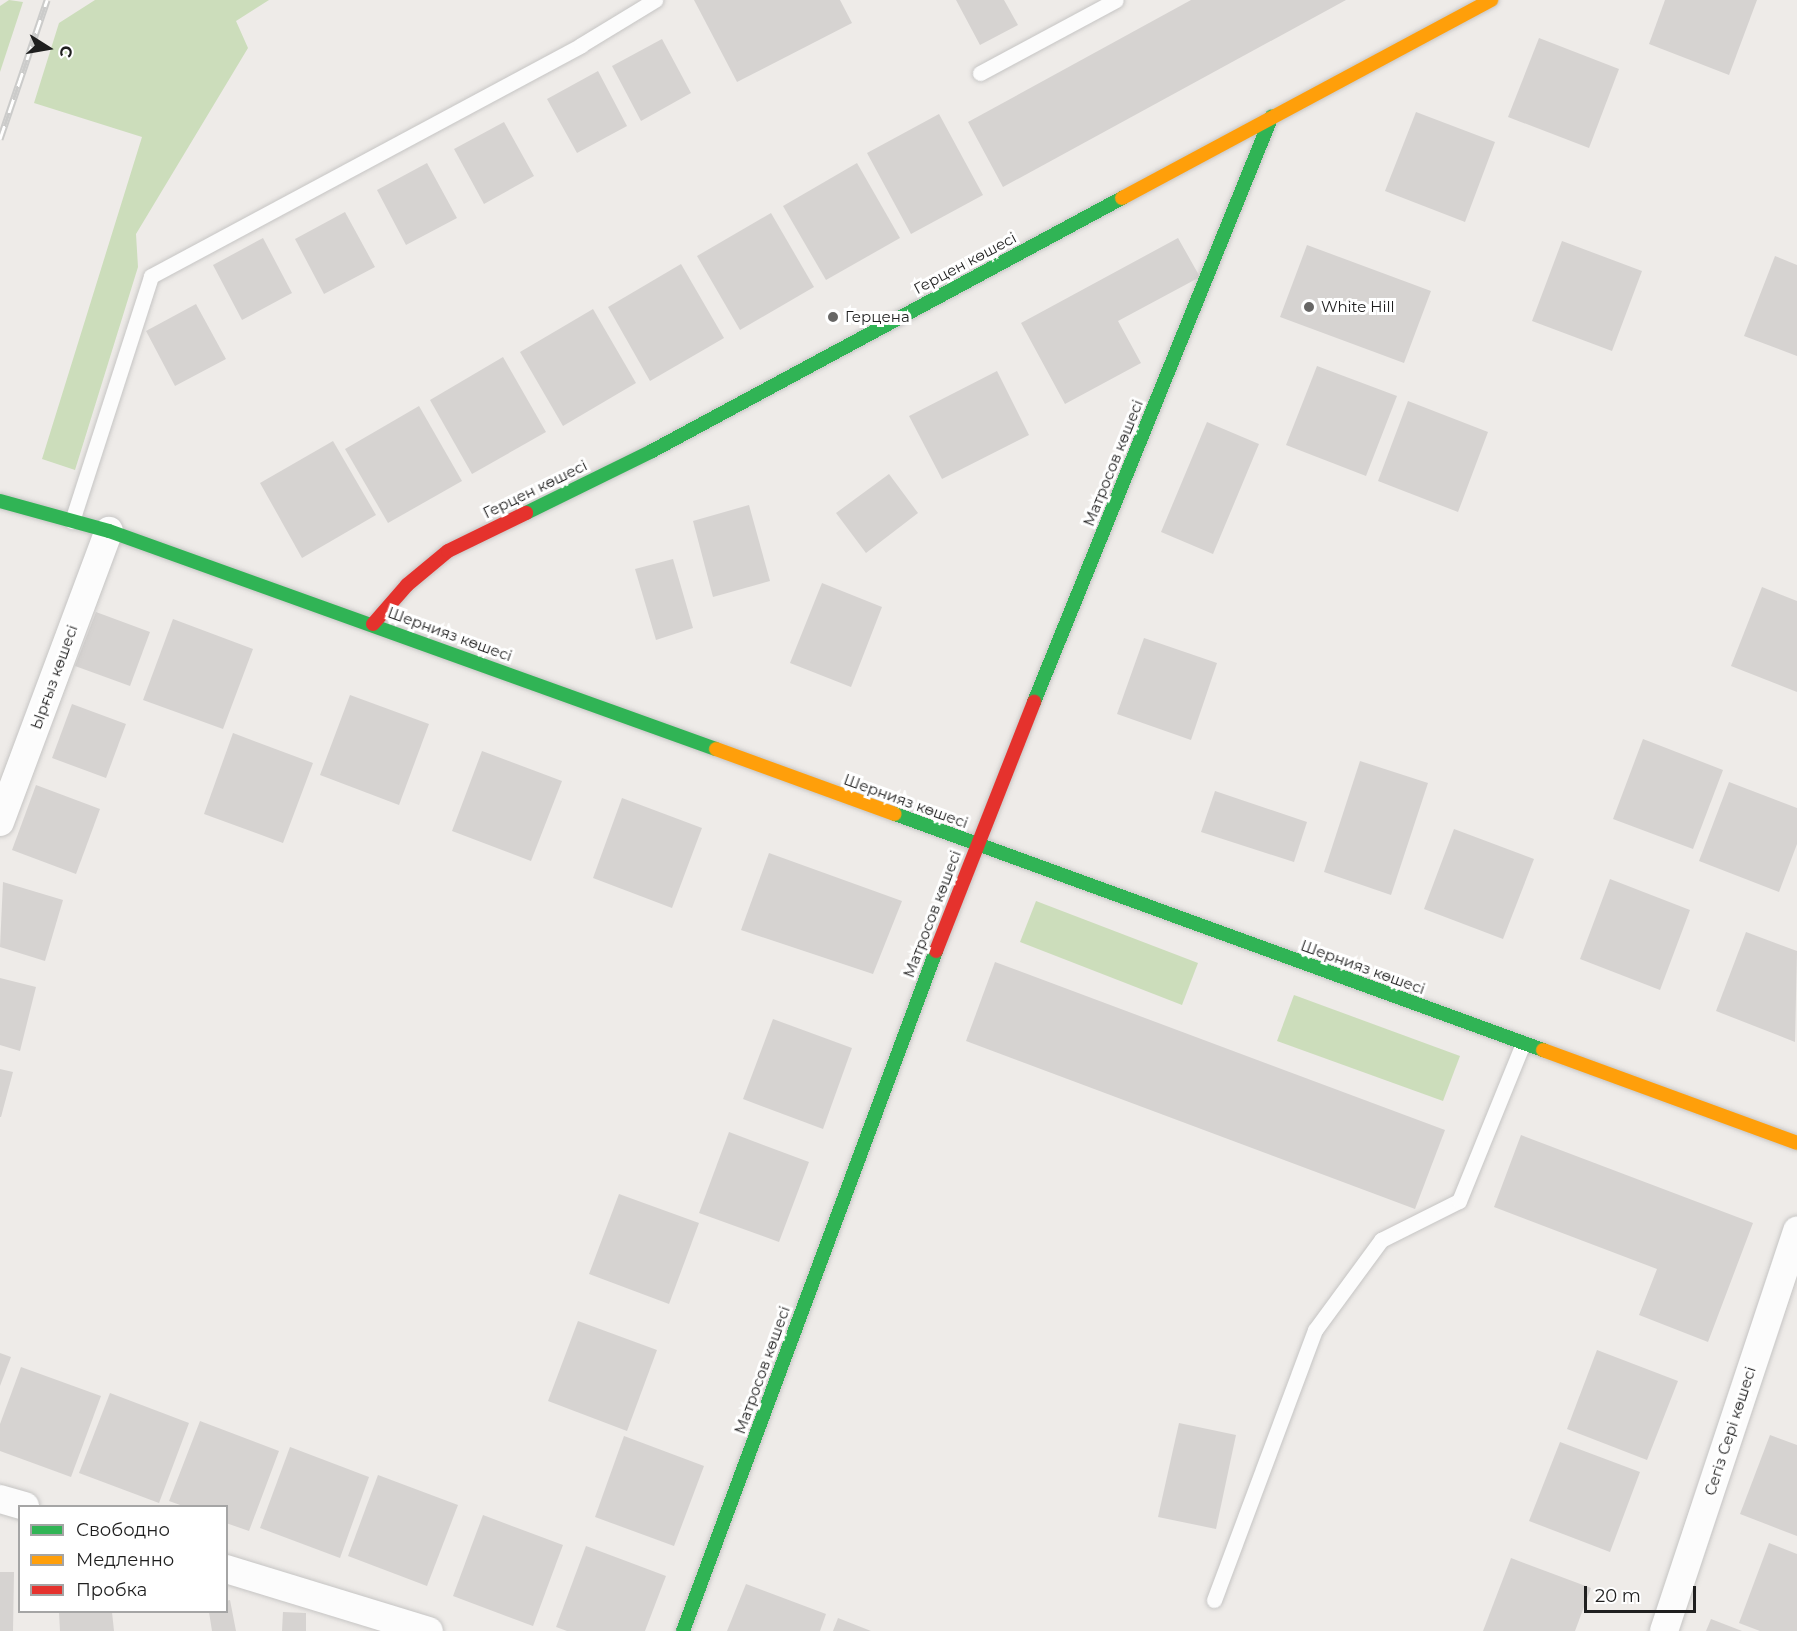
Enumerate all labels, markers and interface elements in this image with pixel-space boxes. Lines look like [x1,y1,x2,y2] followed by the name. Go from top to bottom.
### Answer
[18,18,78,78] north arrow
[56,44,77,59] text: С
[911,228,1019,298] street label: Герцен көшесі
[1321,298,1395,316] place label: White Hill
[1302,300,1316,314] marker: White Hill
[845,308,910,326] place label: Герцена
[826,310,840,324] marker: Герцена
[1079,397,1147,529] street label: Матросов көшесі
[480,456,590,522] street label: Герцен көшесі
[385,603,515,665] street label: Шернияз көшесі
[27,622,81,732] street label: Ырғыз көшесі
[841,770,971,832] street label: Шернияз көшесі
[899,848,965,980] street label: Матросов көшесі
[1298,936,1428,998] street label: Шернияз көшесі
[731,1304,793,1436] street label: Матросов көшесі
[1701,1364,1759,1498] street label: Сегіз Сері көшесі
[18,1505,228,1613] legend
[76,1519,170,1541] text: Свободно
[76,1549,174,1571] text: Медленно
[1587,1574,1700,1612] scale bar
[76,1579,147,1601] text: Пробка
[1595,1585,1641,1607] text: 20 m

